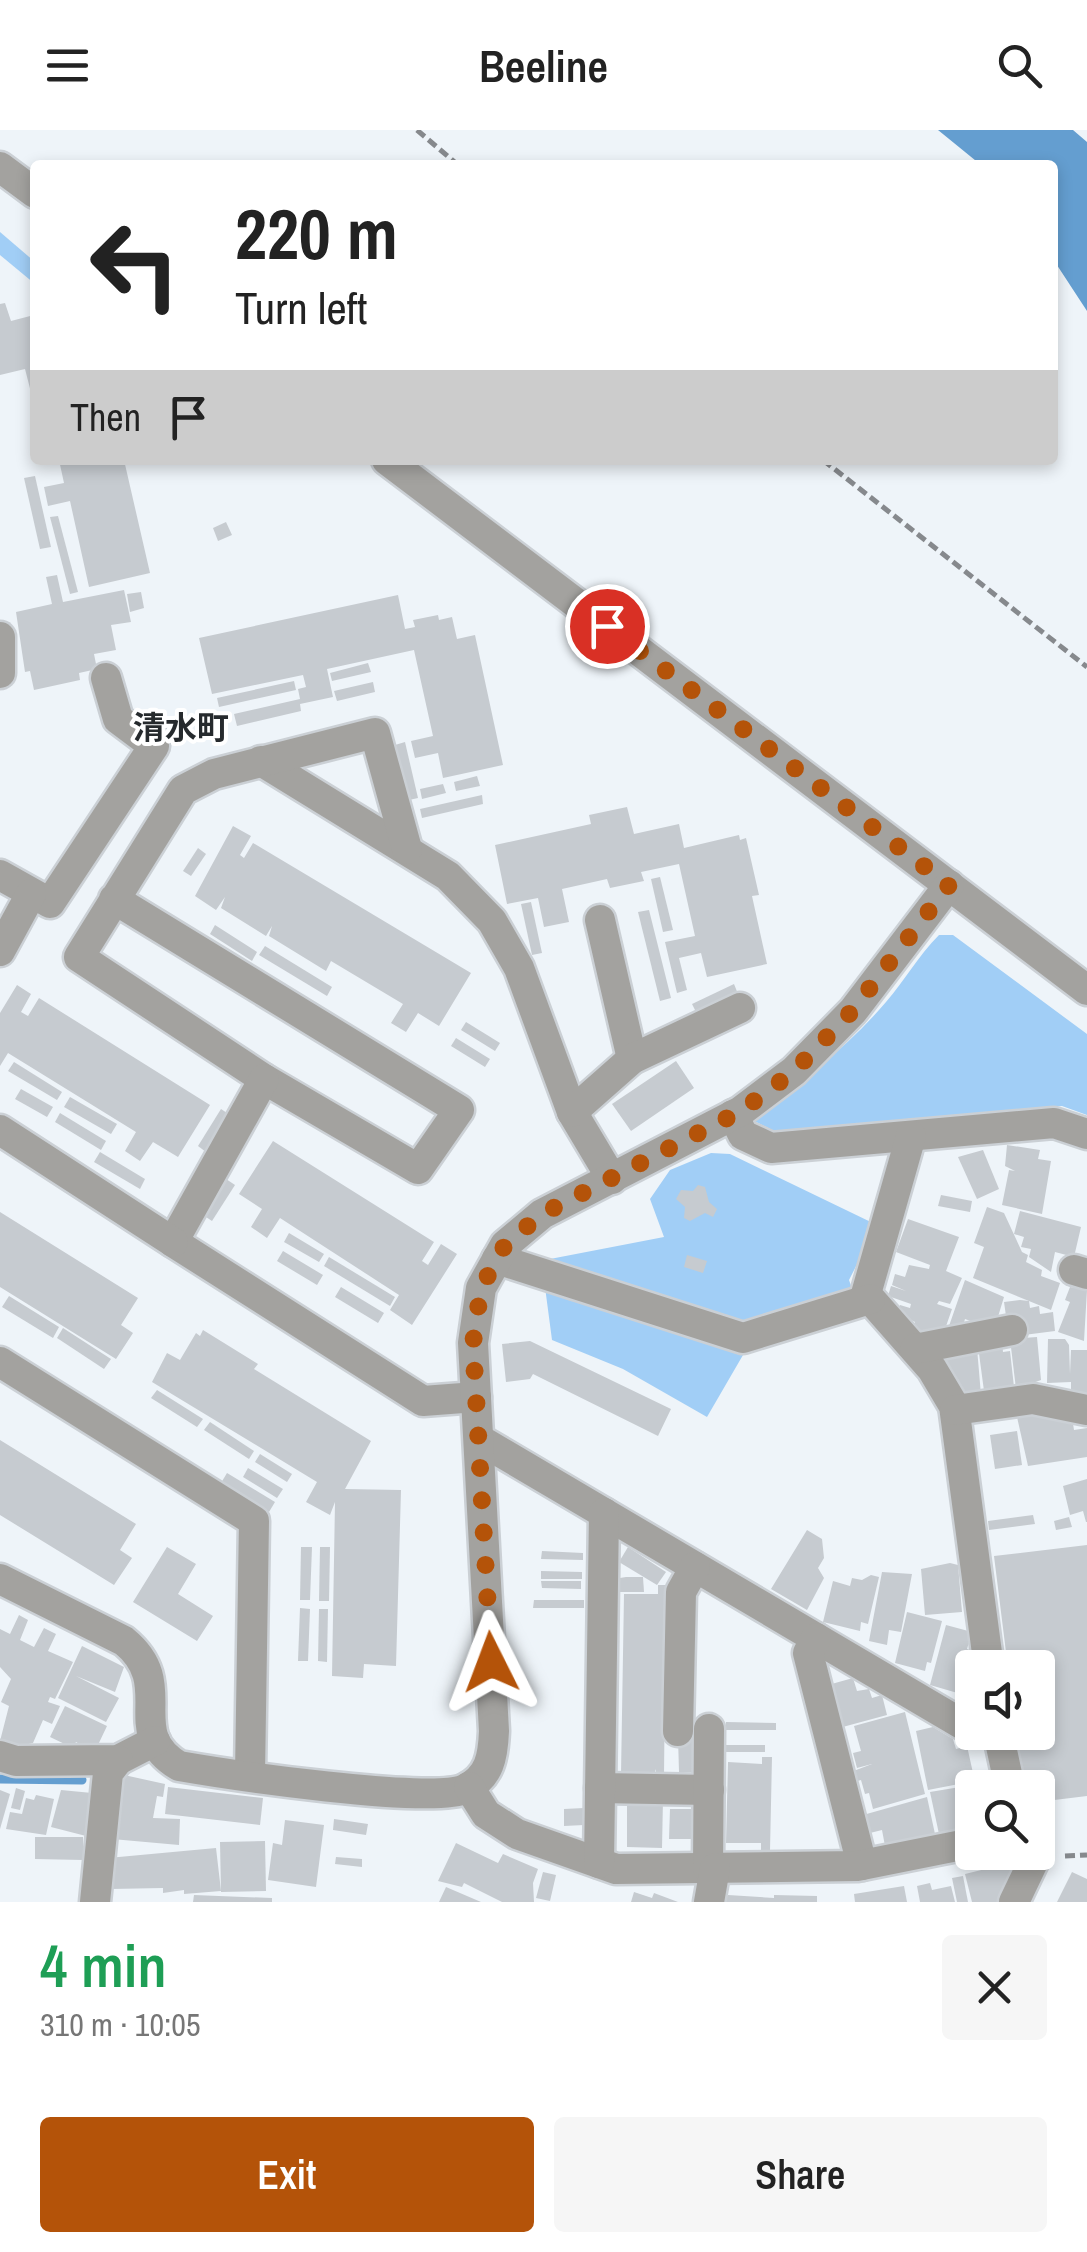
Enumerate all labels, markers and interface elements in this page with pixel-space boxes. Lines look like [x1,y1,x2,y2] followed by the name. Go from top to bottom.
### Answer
[479,35,608,96] text: Beeline
[40,38,95,93] icon: menu
[992,38,1047,93] icon: search
[235,187,398,281] text: 220 m
[70,200,200,330] icon: left
[235,277,367,338] text: Turn left
[161,390,216,445] icon: arrive
[70,392,141,443] text: Then
[565,584,650,669] pin
[580,599,635,654] icon: arrive
[133,706,229,749] district label: 清水町
[439,1610,543,1714] position arrow
[955,1650,1055,1870] map controls
[955,1650,1055,1750] button: sound
[955,1770,1055,1870] button: search
[40,1925,167,2006] text: 4 min
[942,1935,1047,2040] button: close
[40,2003,200,2046] text: 310 m · 10:05
[40,2117,534,2232] button: Exit
[554,2117,1047,2232] button: Share

